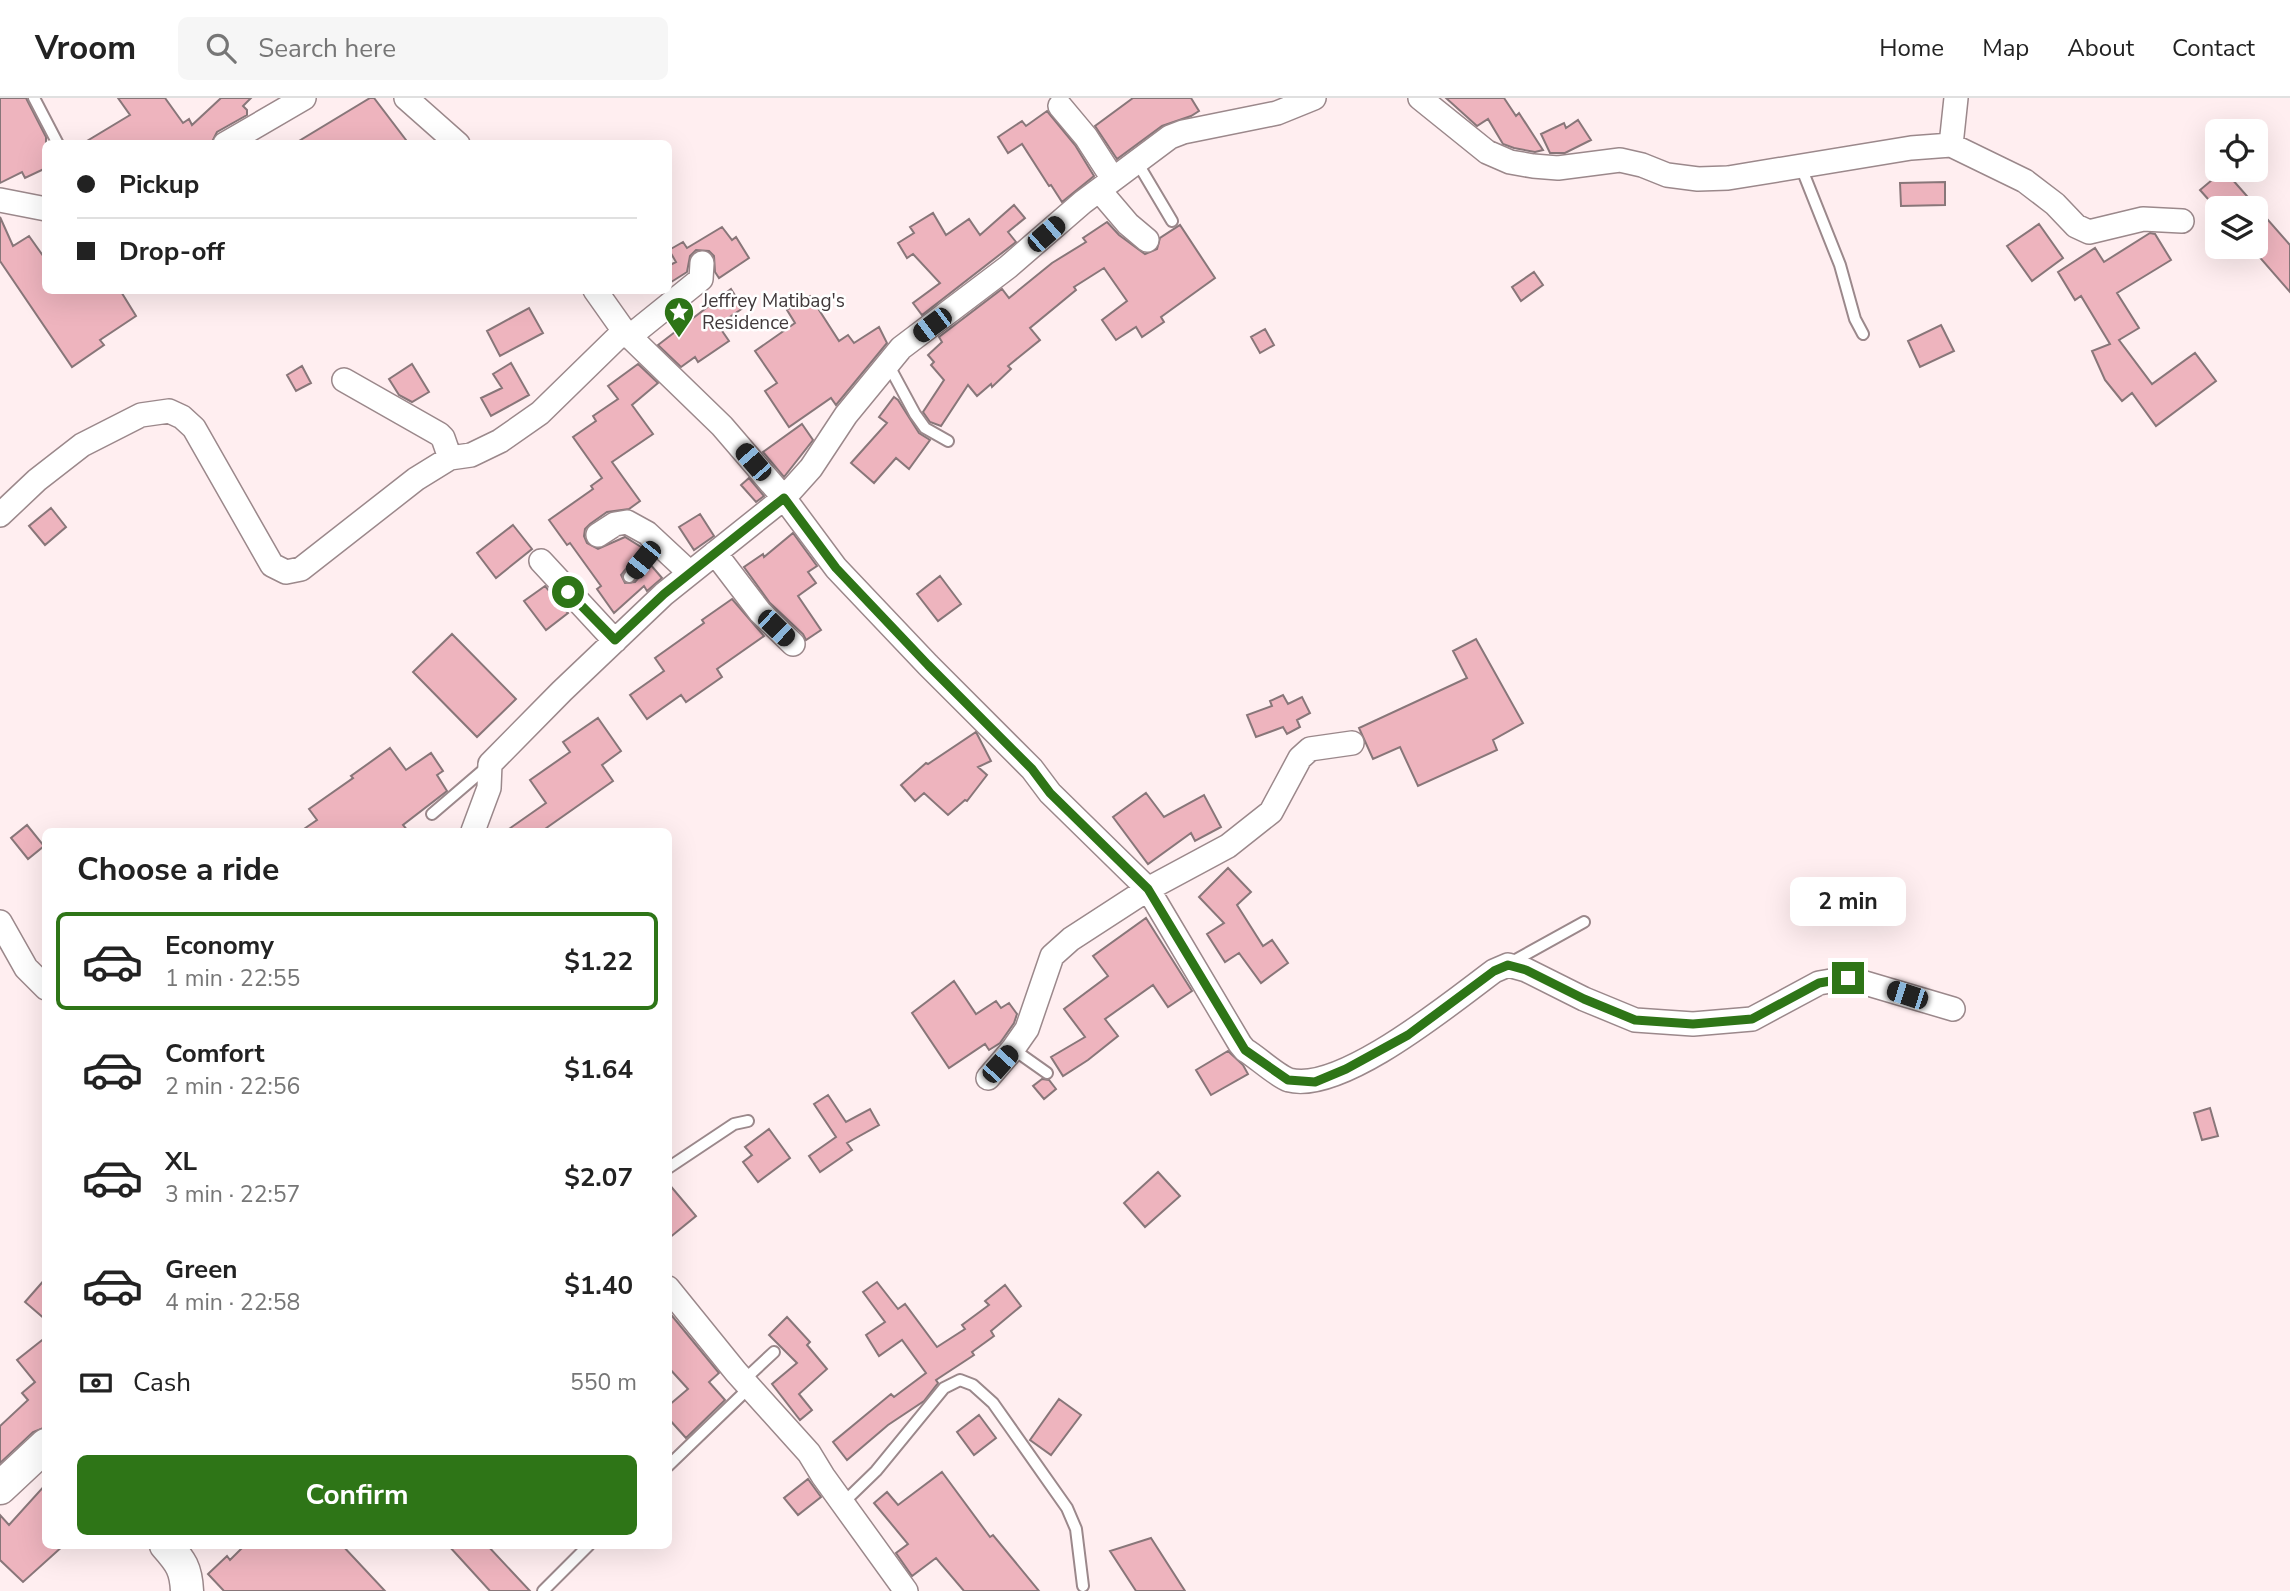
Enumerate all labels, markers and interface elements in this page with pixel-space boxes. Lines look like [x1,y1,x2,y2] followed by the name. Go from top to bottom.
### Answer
[178,17,668,80] search box
[35,26,136,71] text: Vroom
[202,29,240,67] icon: search
[258,31,396,66] text: Search here
[1879,32,1944,64] text: Home
[1982,32,2029,64] text: Map
[2067,32,2134,64] text: About
[2172,32,2255,64] text: Contact
[2205,119,2268,259] map controls
[2205,119,2268,182] button: locate
[119,167,199,202] text: Pickup
[2205,196,2268,259] button: layers
[1024,212,1069,256] car
[119,234,225,269] text: Drop-off
[701,288,845,336] place label: Jeffrey Matibag's Residence
[662,295,696,339] place icon: Jeffrey Matibag's Residence
[909,304,956,346] car
[732,439,775,485] car
[622,537,665,583] car
[552,576,584,608] route start
[754,606,799,650] car
[77,848,279,891] text: Choose a ride
[1790,876,1906,926] callout: 2 min
[1818,886,1878,917] text: 2 min
[165,928,274,963] text: Economy
[81,930,144,993] icon: car
[564,944,633,979] text: $1.22
[1832,962,1864,994] route end
[165,963,300,994] text: 1 min · 22:55
[1884,979,1931,1011] car
[165,1036,265,1071] text: Comfort
[81,1038,144,1101] icon: car
[979,1041,1022,1087] car
[564,1052,633,1087] text: $1.64
[165,1071,300,1102] text: 2 min · 22:56
[165,1144,197,1179] text: XL
[81,1146,144,1209] icon: car
[564,1160,633,1195] text: $2.07
[165,1179,300,1210] text: 3 min · 22:57
[165,1252,238,1287] text: Green
[81,1254,144,1317] icon: car
[564,1268,633,1303] text: $1.40
[165,1287,300,1318] text: 4 min · 22:58
[77,1364,115,1402] icon: cash
[133,1365,191,1400] text: Cash
[570,1367,637,1398] text: 550 m
[77,1455,637,1535] button: Confirm

